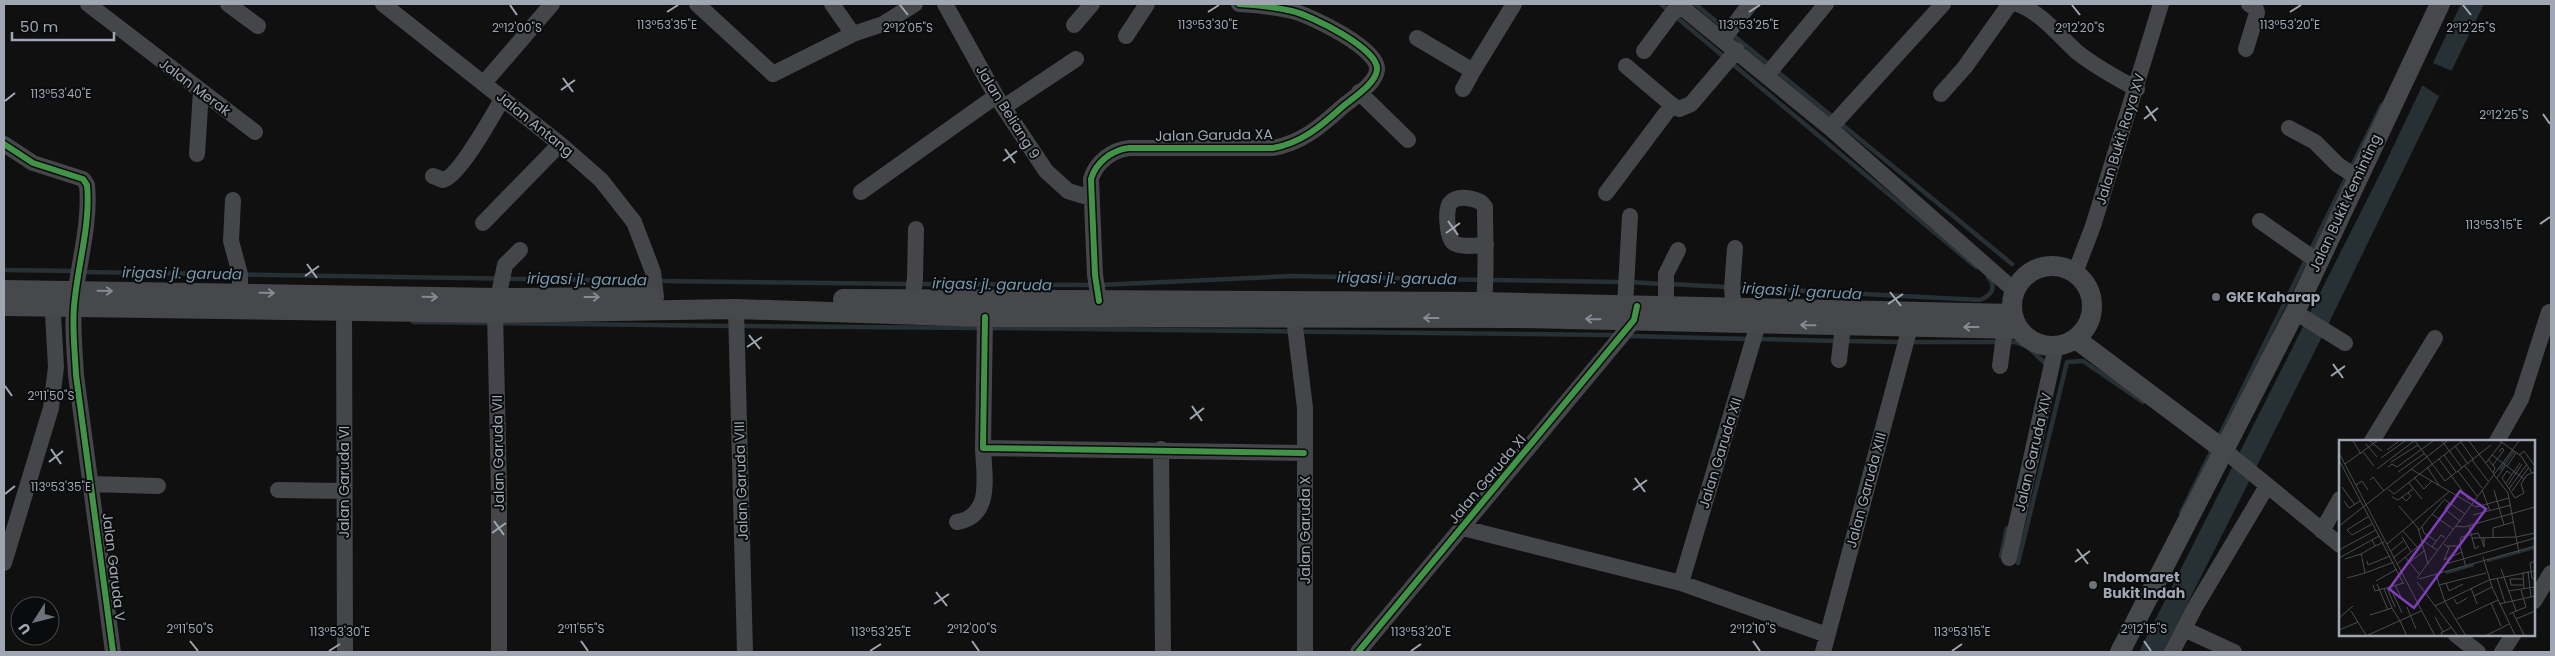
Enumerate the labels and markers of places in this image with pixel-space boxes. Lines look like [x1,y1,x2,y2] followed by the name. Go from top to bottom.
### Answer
[2226,287,2321,307] place label: GKE Kaharap
[2210,291,2222,303] marker: GKE Kaharap
[2103,567,2185,603] place label: Indomaret Bukit Indah
[2087,579,2099,591] marker: Indomaret Bukit Indah

